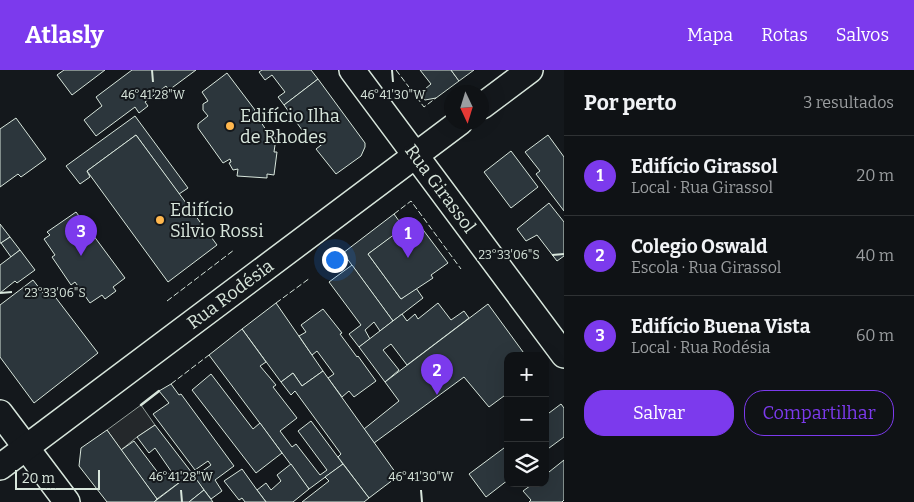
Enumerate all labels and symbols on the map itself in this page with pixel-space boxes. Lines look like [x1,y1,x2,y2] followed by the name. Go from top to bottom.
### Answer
[444,85,489,130] north arrow
[121,88,186,102] text: 46°41'28"W
[360,88,426,102] text: 46°41'30"W
[240,105,340,148] place label: Edifício Ilha de Rhodes
[224,120,236,132] marker: Edifício Ilha de Rhodes
[400,140,480,237] street label: Rua Girassol
[170,199,264,242] place label: Edifício Silvio Rossi
[154,214,166,226] marker: Edifício Silvio Rossi
[65,215,97,256] pin: 3
[392,217,424,258] pin: 1
[322,247,348,273] your location
[478,248,540,262] text: 23°33'06"S
[183,255,278,334] street label: Rua Rodésia
[24,286,86,300] text: 23°33'06"S
[421,354,453,395] pin: 2
[15,467,100,490] scale bar
[149,470,214,484] text: 46°41'28"W
[388,470,454,484] text: 46°41'30"W

